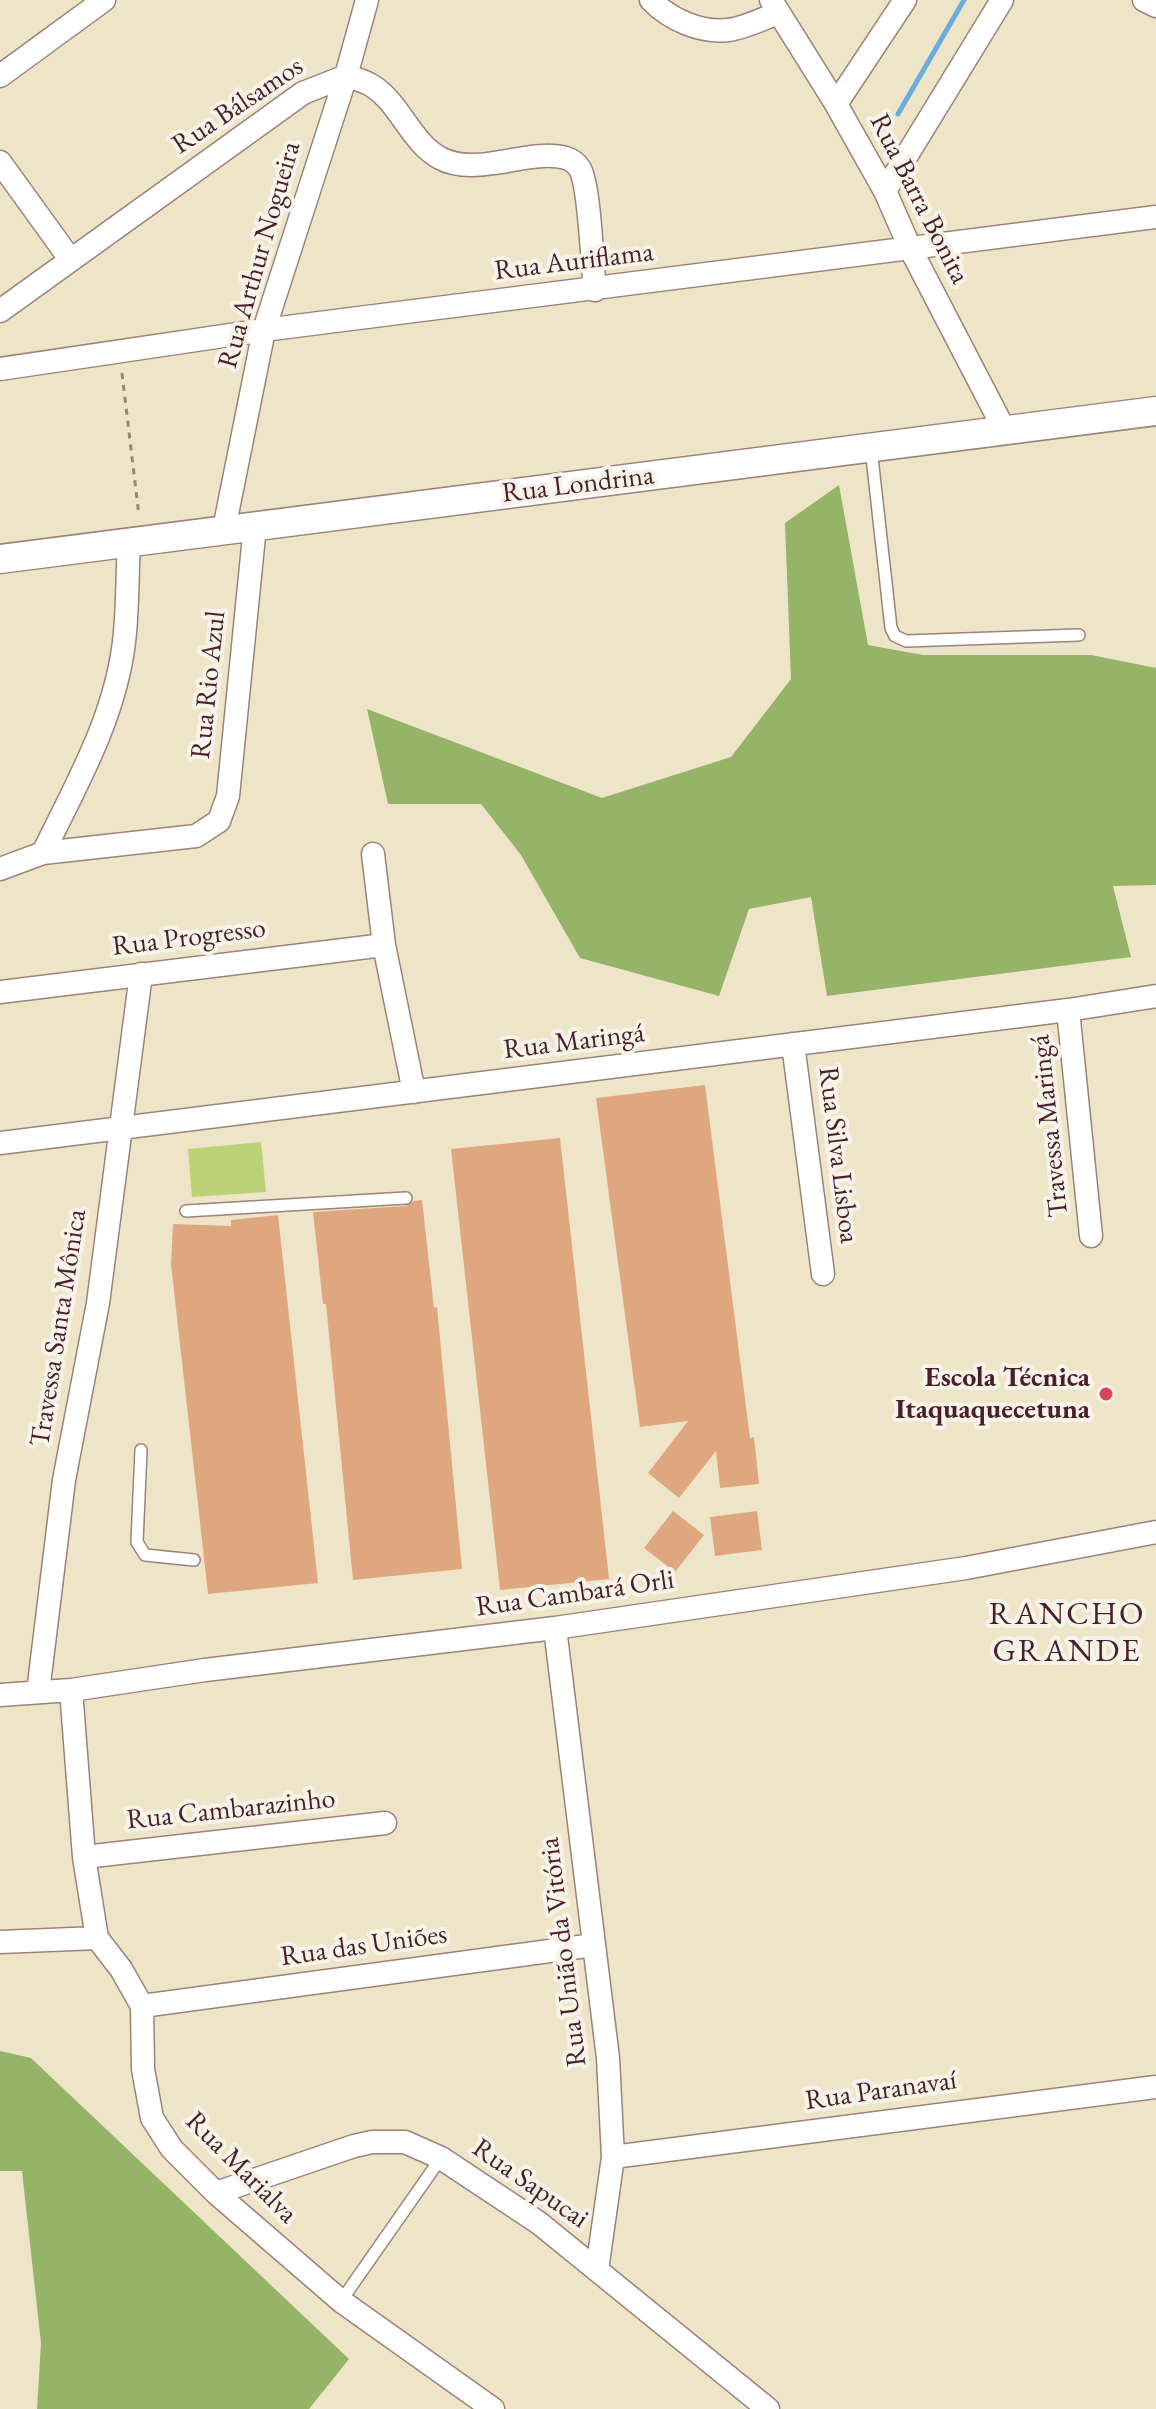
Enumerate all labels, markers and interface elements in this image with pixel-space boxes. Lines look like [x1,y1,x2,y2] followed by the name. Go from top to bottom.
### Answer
[166,50,310,162] street label: Rua Bálsamos
[862,108,976,290] street label: Rua Barra Bonita
[212,138,308,372] street label: Rua Arthur Nogueira
[492,236,656,288] street label: Rua Auriflama
[500,459,656,511] street label: Rua Londrina
[185,609,233,761] street label: Rua Rio Azul
[110,912,268,964] street label: Rua Progresso
[502,1017,646,1067] street label: Rua Maringá
[1024,1033,1076,1219] street label: Travessa Maringá
[810,1065,866,1245] street label: Rua Silva Lisboa
[24,1207,94,1449] street label: Travessa Santa Mônica
[895,1361,1090,1427] place label: Escola Técnica Itaquaquecetuna
[1097,1385,1115,1403] marker: Escola Técnica Itaquaquecetuna
[474,1563,676,1625] street label: Rua Cambará Orli
[989,1596,1145,1671] district label: RANCHO GRANDE
[125,1782,337,1838] street label: Rua Cambarazinho
[533,1836,595,2068] street label: Rua União da Vitória
[279,1918,449,1974] street label: Rua das Uniões
[803,2064,959,2118] street label: Rua Paranavaí
[178,2105,304,2231] street label: Rua Marialva
[465,2132,595,2236] street label: Rua Sapucai

